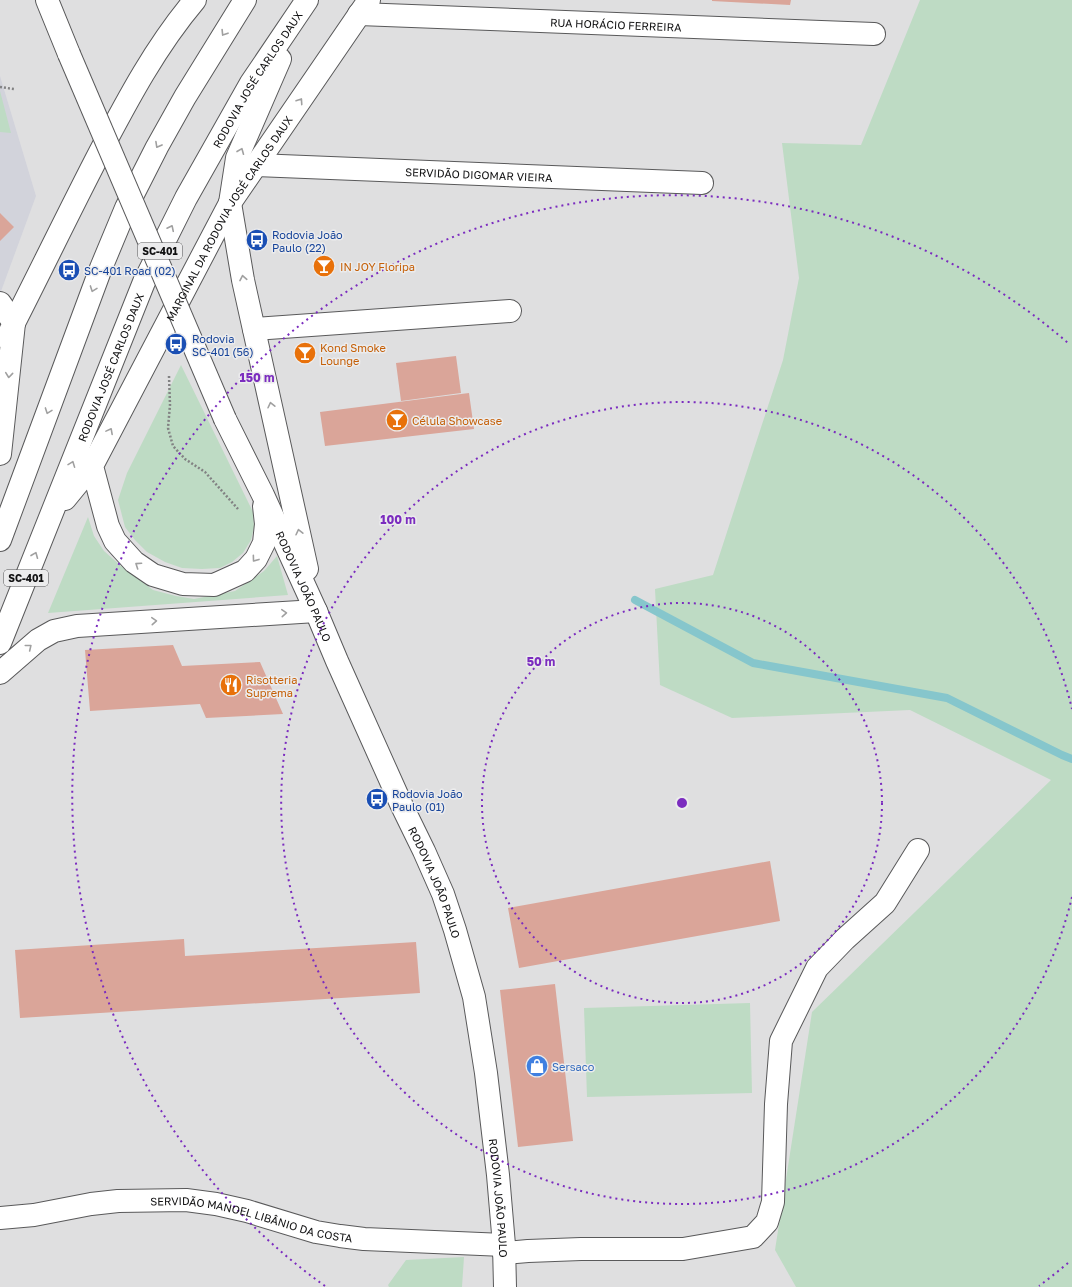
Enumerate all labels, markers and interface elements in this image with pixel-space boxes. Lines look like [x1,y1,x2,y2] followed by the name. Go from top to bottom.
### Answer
[209,8,304,150] street label: RODOVIA JOSÉ CARLOS DAUX
[550,15,682,33] street label: RUA HORÁCIO FERREIRA
[221,29,229,36] one-way arrow
[295,98,303,105] one-way arrow
[163,113,294,323] street label: MARGINAL DA RODOVIA JOSÉ CARLOS DAUX
[155,141,162,148] one-way arrow
[236,147,244,154] one-way arrow
[405,165,553,183] street label: SERVIDÃO DIGOMAR VIEIRA
[166,225,174,233] one-way arrow
[244,227,270,253] bus stop icon: Rodovia João Paulo (22)
[272,228,343,254] place label: Rodovia João Paulo (22)
[138,243,182,259] road number: SC-401
[311,253,337,279] bar icon: IN JOY Floripa
[56,257,82,283] bus stop icon: SC-401 Road (02)
[340,260,415,273] place label: IN JOY Floripa
[84,264,176,277] place label: SC-401 Road (02)
[239,275,247,281] one-way arrow
[90,285,98,292] one-way arrow
[75,291,145,443] street label: RODOVIA JOSÉ CARLOS DAUX
[163,331,189,357] bus stop icon: Rodovia SC-401 (56)
[192,332,254,358] place label: Rodovia SC-401 (56)
[292,340,318,366] bar icon: Kond Smoke Lounge
[320,341,386,367] place label: Kond Smoke Lounge
[240,370,274,385] text: 150 m
[5,372,14,378] one-way arrow
[267,402,275,408] one-way arrow
[44,407,52,414] one-way arrow
[384,407,410,433] bar icon: Célula Showcase
[412,414,502,427] place label: Célula Showcase
[105,428,113,436] one-way arrow
[67,461,75,468] one-way arrow
[380,512,416,527] text: 100 m
[274,529,335,643] street label: RODOVIA JOÃO PAULO
[296,529,304,535] one-way arrow
[31,552,39,559] one-way arrow
[253,554,260,561] one-way arrow
[136,563,143,570] one-way arrow
[4,570,48,586] road number: SC-401
[281,609,287,617] one-way arrow
[151,617,157,626] one-way arrow
[25,645,32,652] one-way arrow
[527,654,555,669] text: 50 m
[218,672,244,698] restaurant icon: Risotteria Suprema
[246,673,297,699] place label: Risotteria Suprema
[364,786,390,812] bus stop icon: Rodovia João Paulo (01)
[392,787,463,813] place label: Rodovia João Paulo (01)
[675,796,689,810] centre of rings
[406,824,463,940] street label: RODOVIA JOÃO PAULO
[524,1053,550,1079] shop icon: Sersaco
[552,1060,595,1073] place label: Sersaco
[487,1138,511,1258] street label: RODOVIA JOÃO PAULO
[150,1193,354,1244] street label: SERVIDÃO MANOEL LIBÂNIO DA COSTA

